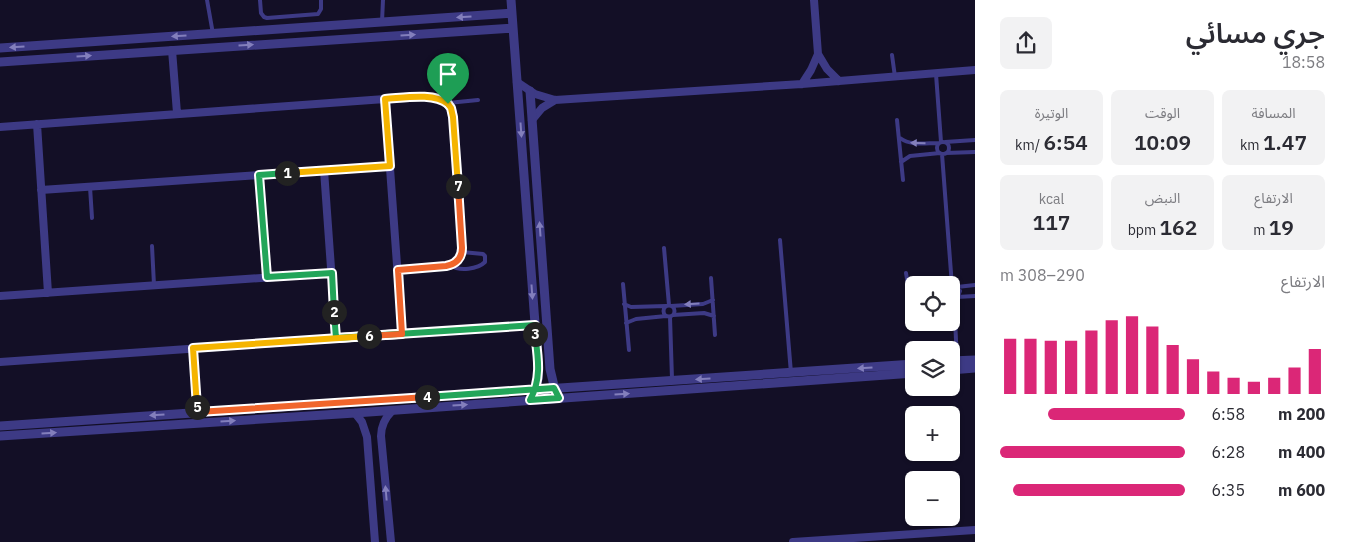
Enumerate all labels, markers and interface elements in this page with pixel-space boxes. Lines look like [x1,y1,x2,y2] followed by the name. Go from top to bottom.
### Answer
[455,13,471,21] one-way arrow
[1186,14,1325,51] text: جري مسائي
[1000,17,1052,69] button: share
[400,30,416,38] one-way arrow
[171,32,187,40] one-way arrow
[238,41,254,49] one-way arrow
[9,43,25,51] one-way arrow
[76,52,92,60] one-way arrow
[1282,52,1325,72] text: 18:58
[427,53,469,104] pin
[434,60,462,88] icon: arrive
[1035,104,1068,122] text: الوتيرة
[1145,104,1180,122] text: الوقت
[1251,104,1296,122] text: المسافة
[517,122,525,138] one-way arrow
[1043,128,1088,156] text: 6:54
[1134,128,1191,156] text: 10:09
[1263,128,1307,156] text: 1.47
[1015,136,1043,154] text: /km
[1240,136,1263,154] text: km
[910,139,926,147] one-way arrow
[274,160,300,186] pin: 1
[283,164,292,182] text: 1
[446,174,470,198] pin: 7
[454,177,463,195] text: 7
[1145,189,1180,207] text: النبض
[1254,189,1293,207] text: الارتفاع
[1039,190,1064,208] text: kcal
[1033,208,1070,236] text: 117
[1159,213,1197,241] text: 162
[1269,213,1294,241] text: 19
[535,221,543,237] one-way arrow
[1128,221,1159,239] text: bpm
[1253,221,1269,239] text: m
[1000,265,1085,285] text: 290–308 m
[1281,271,1325,291] text: الارتفاع
[905,276,960,526] map controls
[905,276,960,331] button: locate
[529,285,537,301] one-way arrow
[322,300,346,324] pin: 2
[684,301,700,309] one-way arrow
[330,303,339,321] text: 2
[522,322,548,346] pin: 3
[356,324,382,348] pin: 6
[531,325,540,343] text: 3
[365,327,374,345] text: 6
[905,341,960,396] button: layers
[857,364,873,372] one-way arrow
[695,375,711,383] one-way arrow
[414,384,440,410] pin: 4
[423,388,432,406] text: 4
[615,389,631,397] one-way arrow
[184,394,210,420] pin: 5
[193,398,202,416] text: 5
[453,401,469,409] one-way arrow
[1212,404,1245,424] text: 6:58
[1278,404,1325,424] text: 200 m
[905,406,960,461] button: +
[148,412,164,420] one-way arrow
[221,416,237,424] one-way arrow
[41,428,57,436] one-way arrow
[1212,442,1245,462] text: 6:28
[1278,442,1325,462] text: 400 m
[905,471,960,526] button: −
[1212,480,1245,500] text: 6:35
[1278,480,1325,500] text: 600 m
[382,485,390,501] one-way arrow

